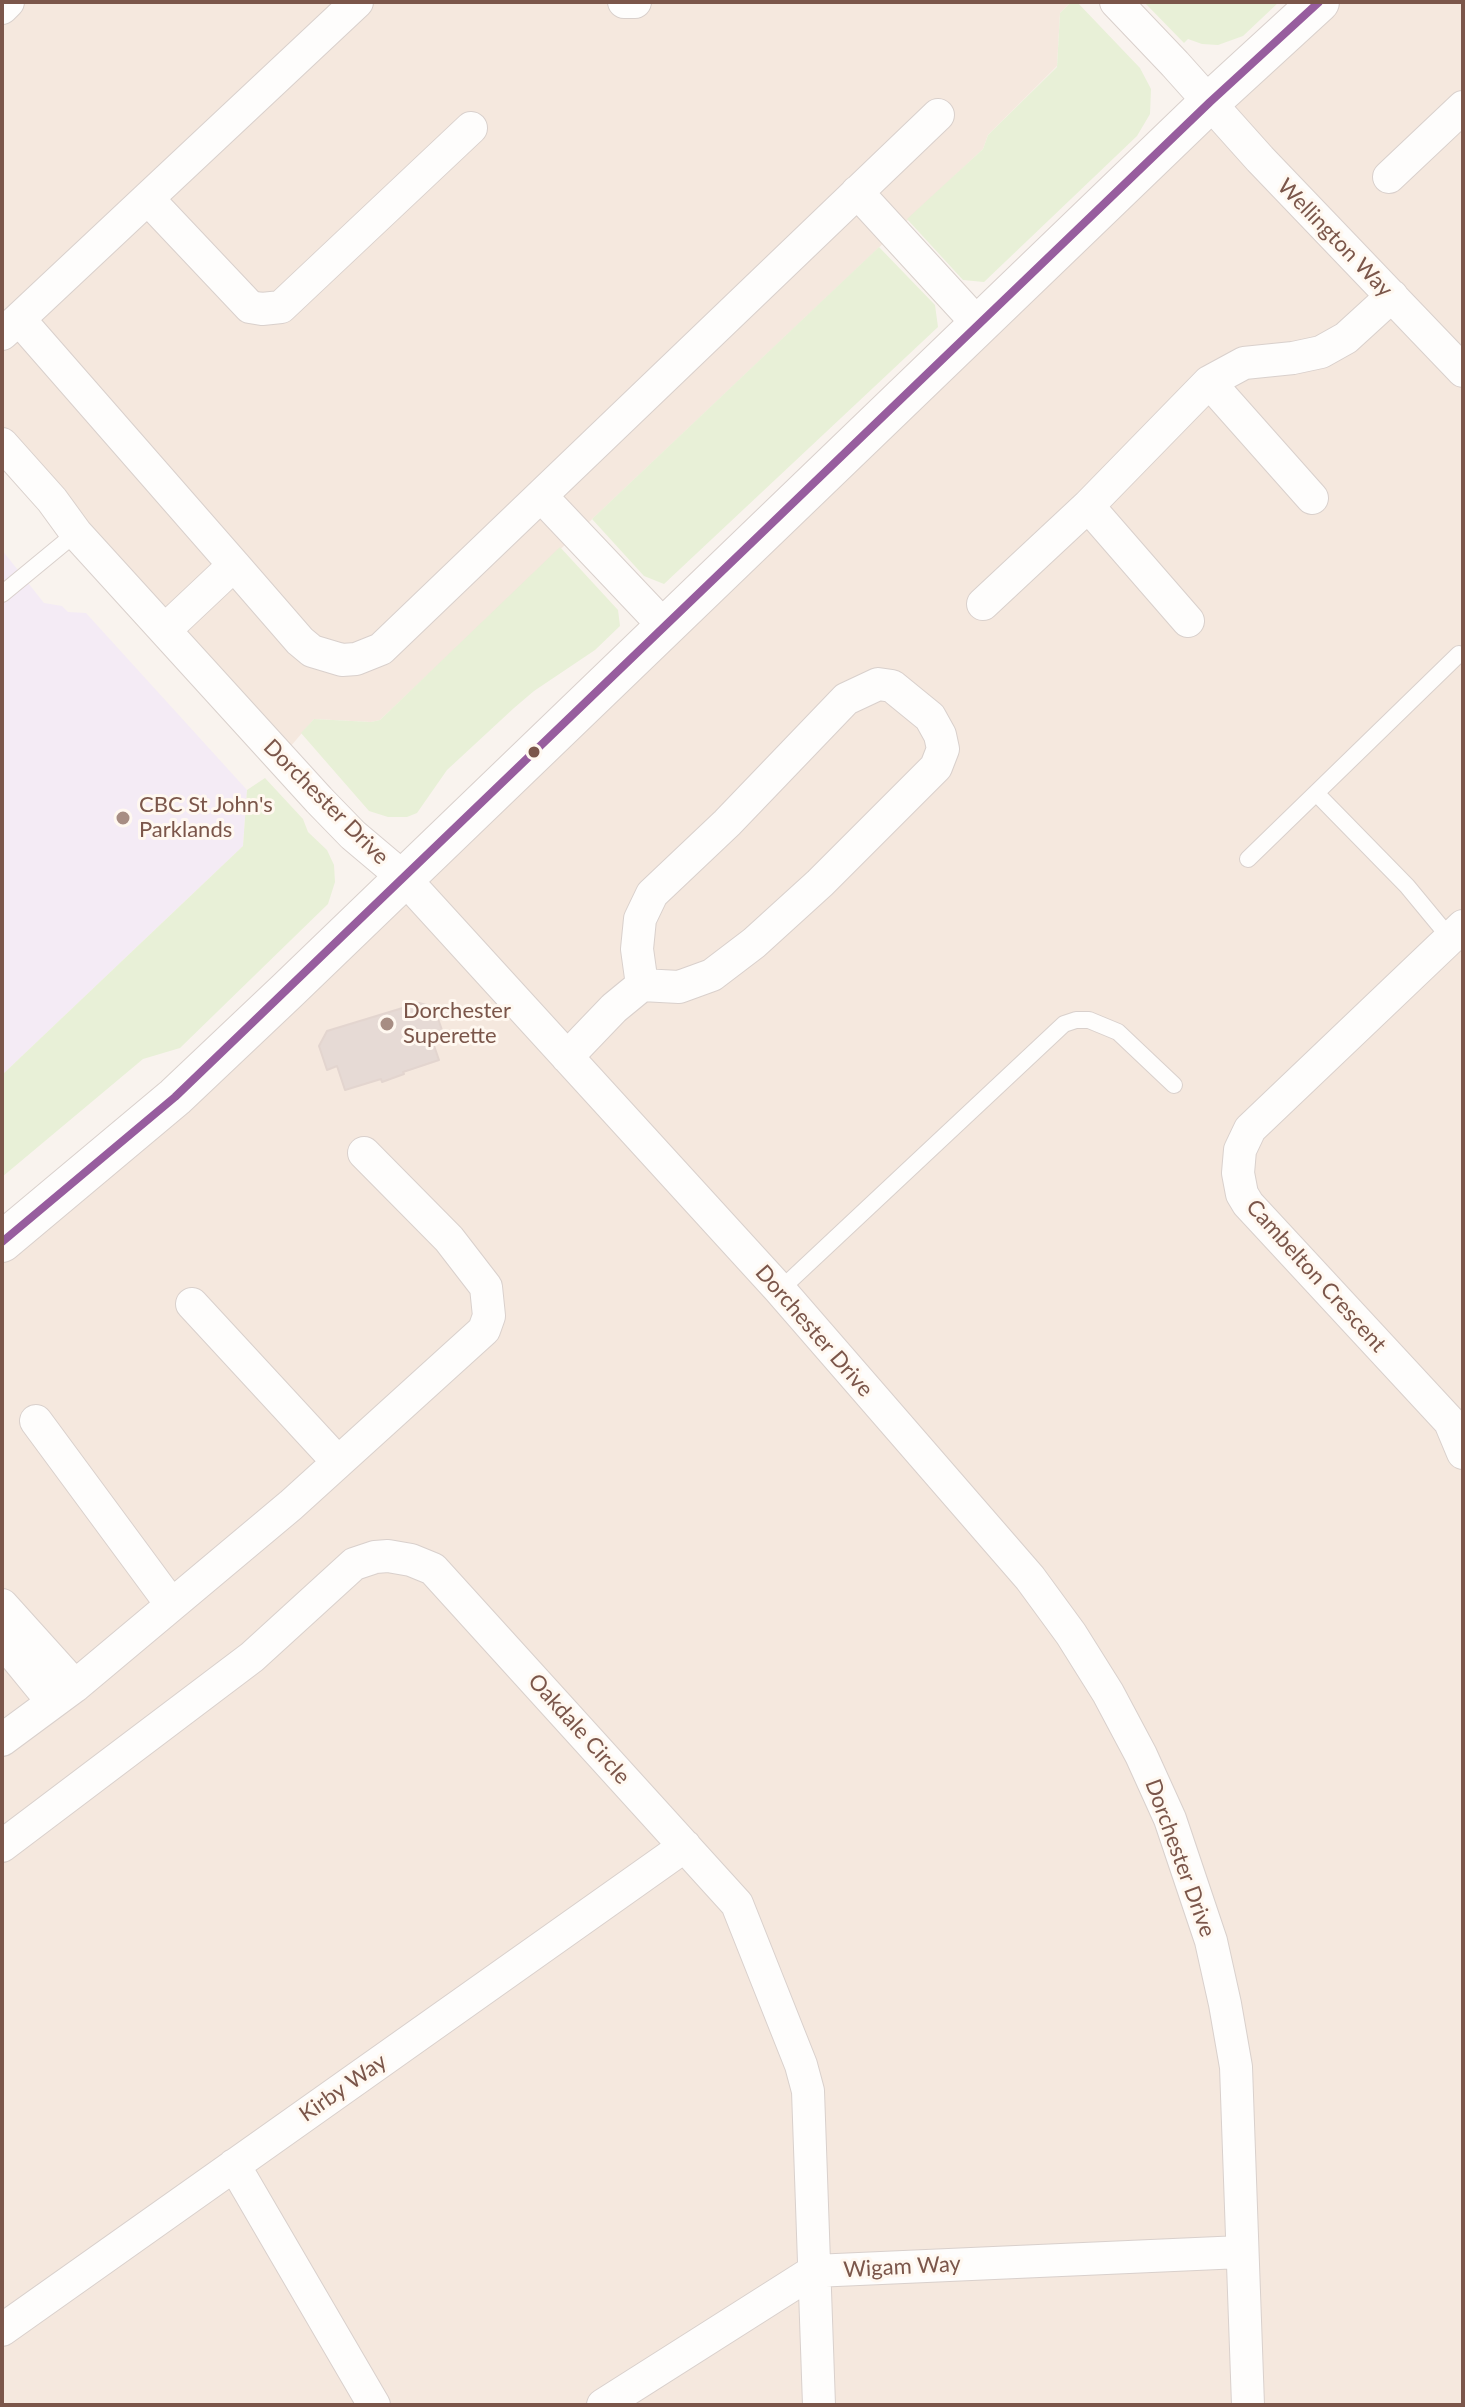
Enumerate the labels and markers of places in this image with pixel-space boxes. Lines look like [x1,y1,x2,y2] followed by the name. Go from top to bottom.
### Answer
[526,744,542,760] unlabelled marker
[139,792,273,844] place label: CBC St John's Parklands
[114,809,132,827] marker: CBC St John's Parklands
[403,998,511,1050] place label: Dorchester Superette
[378,1015,396,1033] marker: Dorchester Superette

